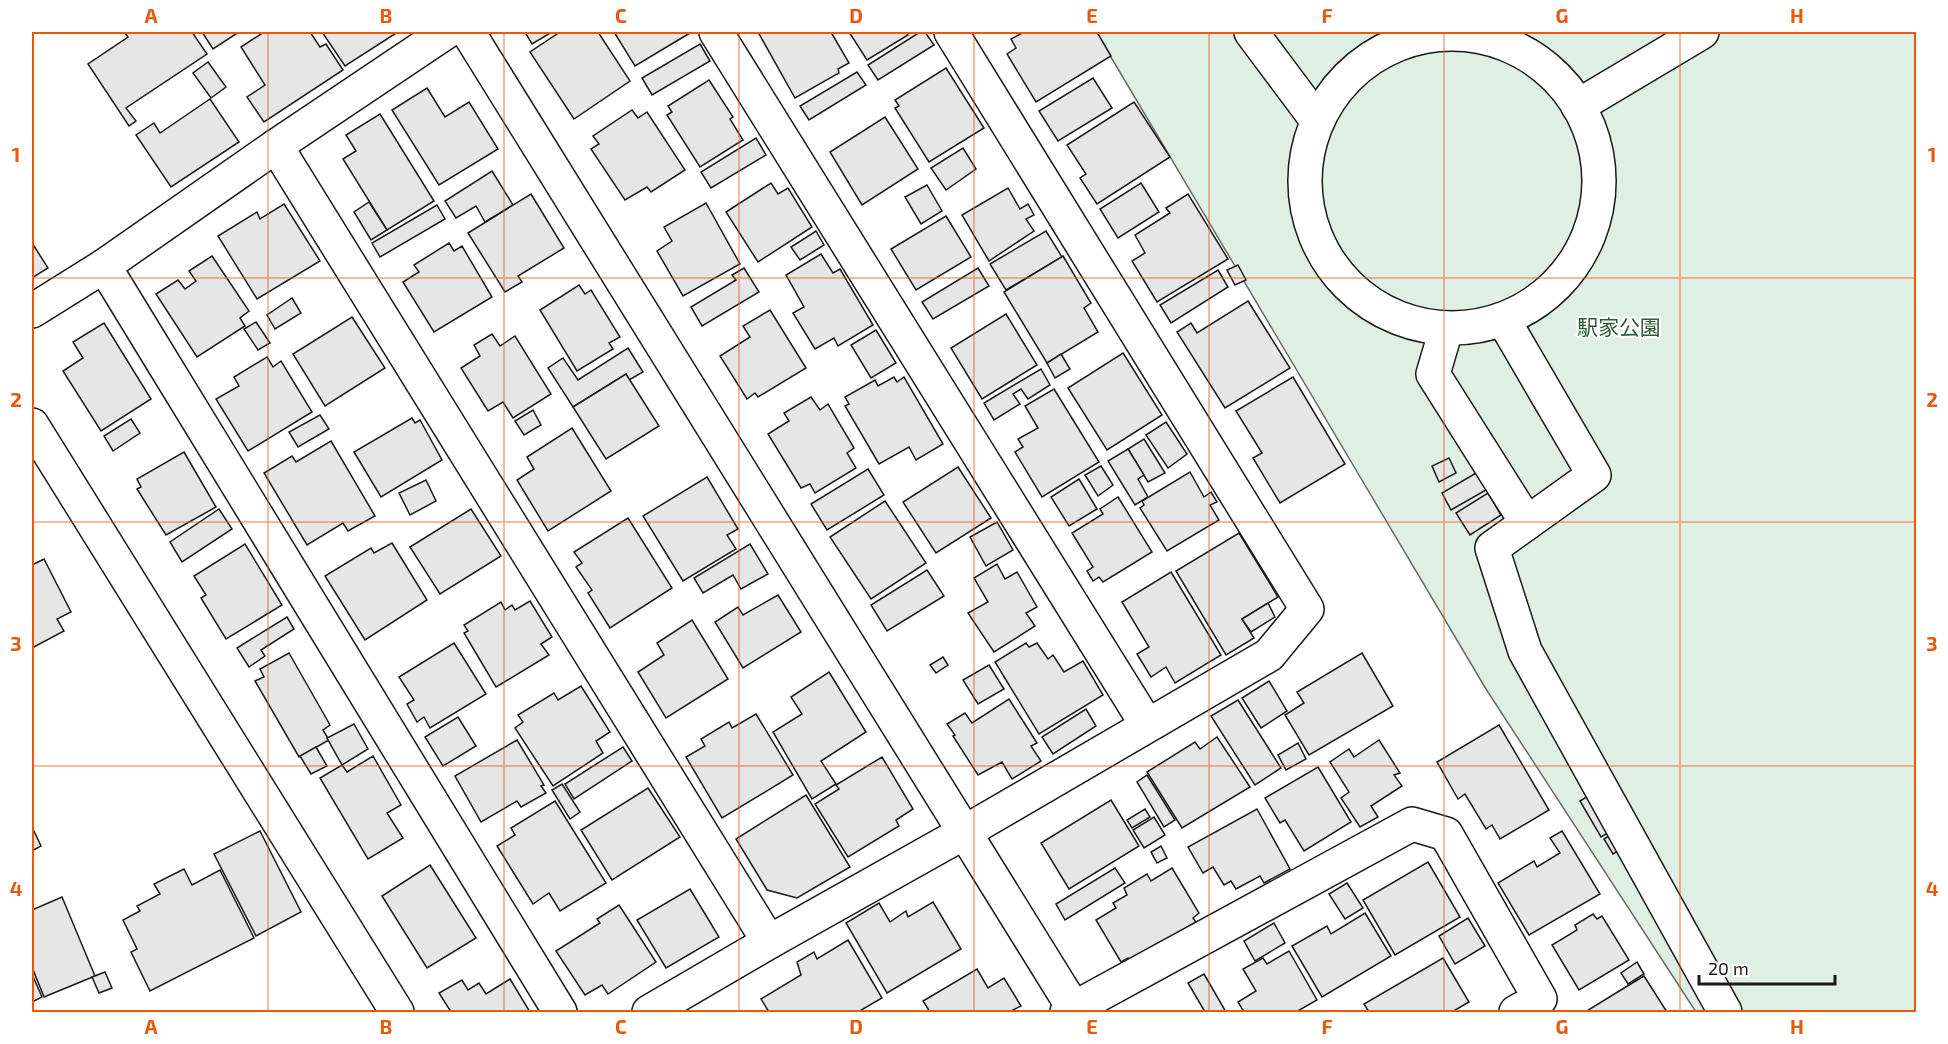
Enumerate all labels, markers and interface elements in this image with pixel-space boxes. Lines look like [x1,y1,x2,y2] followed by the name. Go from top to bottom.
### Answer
[144,3,158,27] text: A
[380,3,392,27] text: B
[615,3,627,27] text: C
[849,3,863,27] text: D
[1086,3,1098,27] text: E
[1321,3,1333,27] text: F
[1556,3,1568,27] text: G
[1790,3,1804,27] text: H
[12,142,20,166] text: 1
[1928,142,1936,166] text: 1
[1577,314,1661,339] park label: 駅家公園
[10,387,22,411] text: 2
[1926,387,1938,411] text: 2
[10,631,22,655] text: 3
[1926,631,1938,655] text: 3
[10,876,23,900] text: 4
[1926,876,1939,900] text: 4
[1699,948,1836,986] scale bar
[1708,957,1749,979] text: 20 m
[144,1014,158,1038] text: A
[380,1014,392,1038] text: B
[615,1014,627,1038] text: C
[849,1014,863,1038] text: D
[1086,1014,1098,1038] text: E
[1321,1014,1333,1038] text: F
[1556,1014,1568,1038] text: G
[1790,1014,1804,1038] text: H

